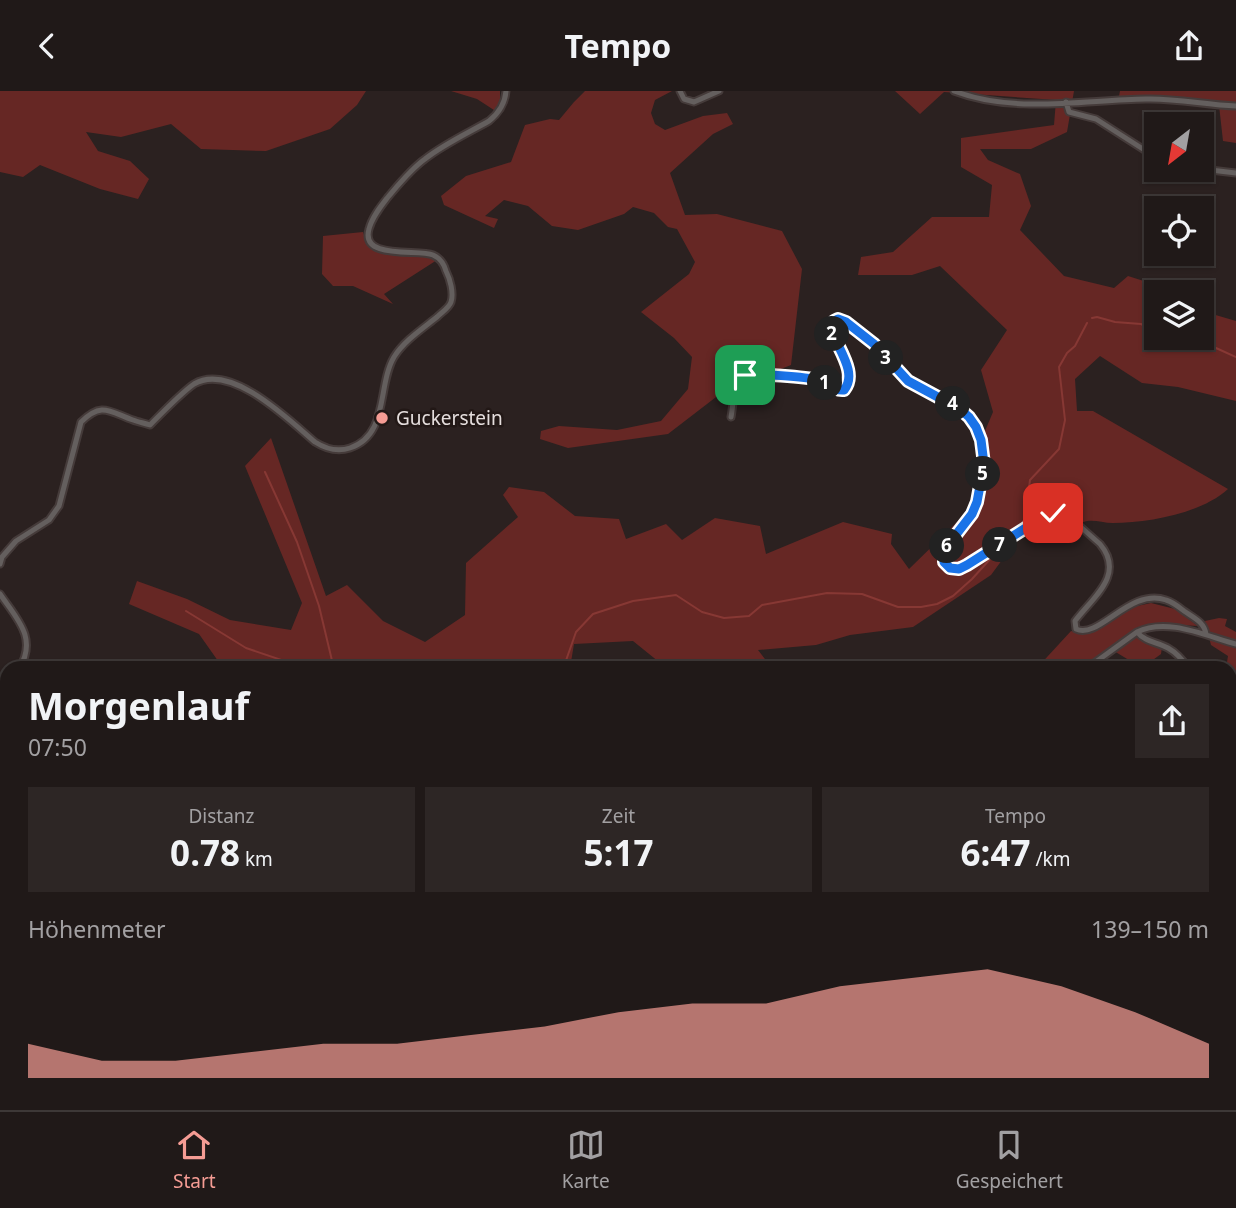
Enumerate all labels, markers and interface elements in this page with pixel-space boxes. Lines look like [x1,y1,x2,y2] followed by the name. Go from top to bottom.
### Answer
[565,24,671,67] text: Tempo
[28,27,66,65] icon: back
[1170,27,1208,65] icon: share
[1144,112,1214,182] north arrow
[1144,112,1214,350] map controls
[1144,196,1214,266] button: locate
[1144,280,1214,350] button: layers
[814,317,850,351] pin: 2
[826,320,837,346] text: 2
[868,341,903,375] pin: 3
[880,344,891,370] text: 3
[715,345,775,405] pin
[726,356,764,394] icon: arrive
[808,365,842,401] pin: 1
[819,369,830,395] text: 1
[936,387,970,421] pin: 4
[947,390,958,416] text: 4
[396,405,503,431] place label: Guckerstein
[374,410,390,426] marker: Guckerstein
[965,457,1000,491] pin: 5
[977,460,988,486] text: 5
[1023,483,1083,543] pin
[1034,494,1072,532] icon: check
[982,527,1018,563] pin: 7
[930,529,964,563] pin: 6
[994,531,1005,557] text: 7
[941,532,952,558] text: 6
[28,679,249,731] text: Morgenlauf
[1135,684,1209,758] button: share
[28,731,87,763] text: 07:50
[188,803,255,829] text: Distanz
[602,803,635,829] text: Zeit
[985,803,1046,829] text: Tempo
[170,829,240,876] text: 0.78
[584,829,653,876] text: 5:17
[961,829,1030,876] text: 6:47
[240,846,273,872] text: km
[1030,846,1070,872] text: /km
[28,913,166,945] text: Höhenmeter
[1091,913,1209,945] text: 139–150 m
[173,1126,216,1194] tab: Start
[562,1126,610,1194] tab: Karte
[956,1126,1063,1194] tab: Gespeichert

